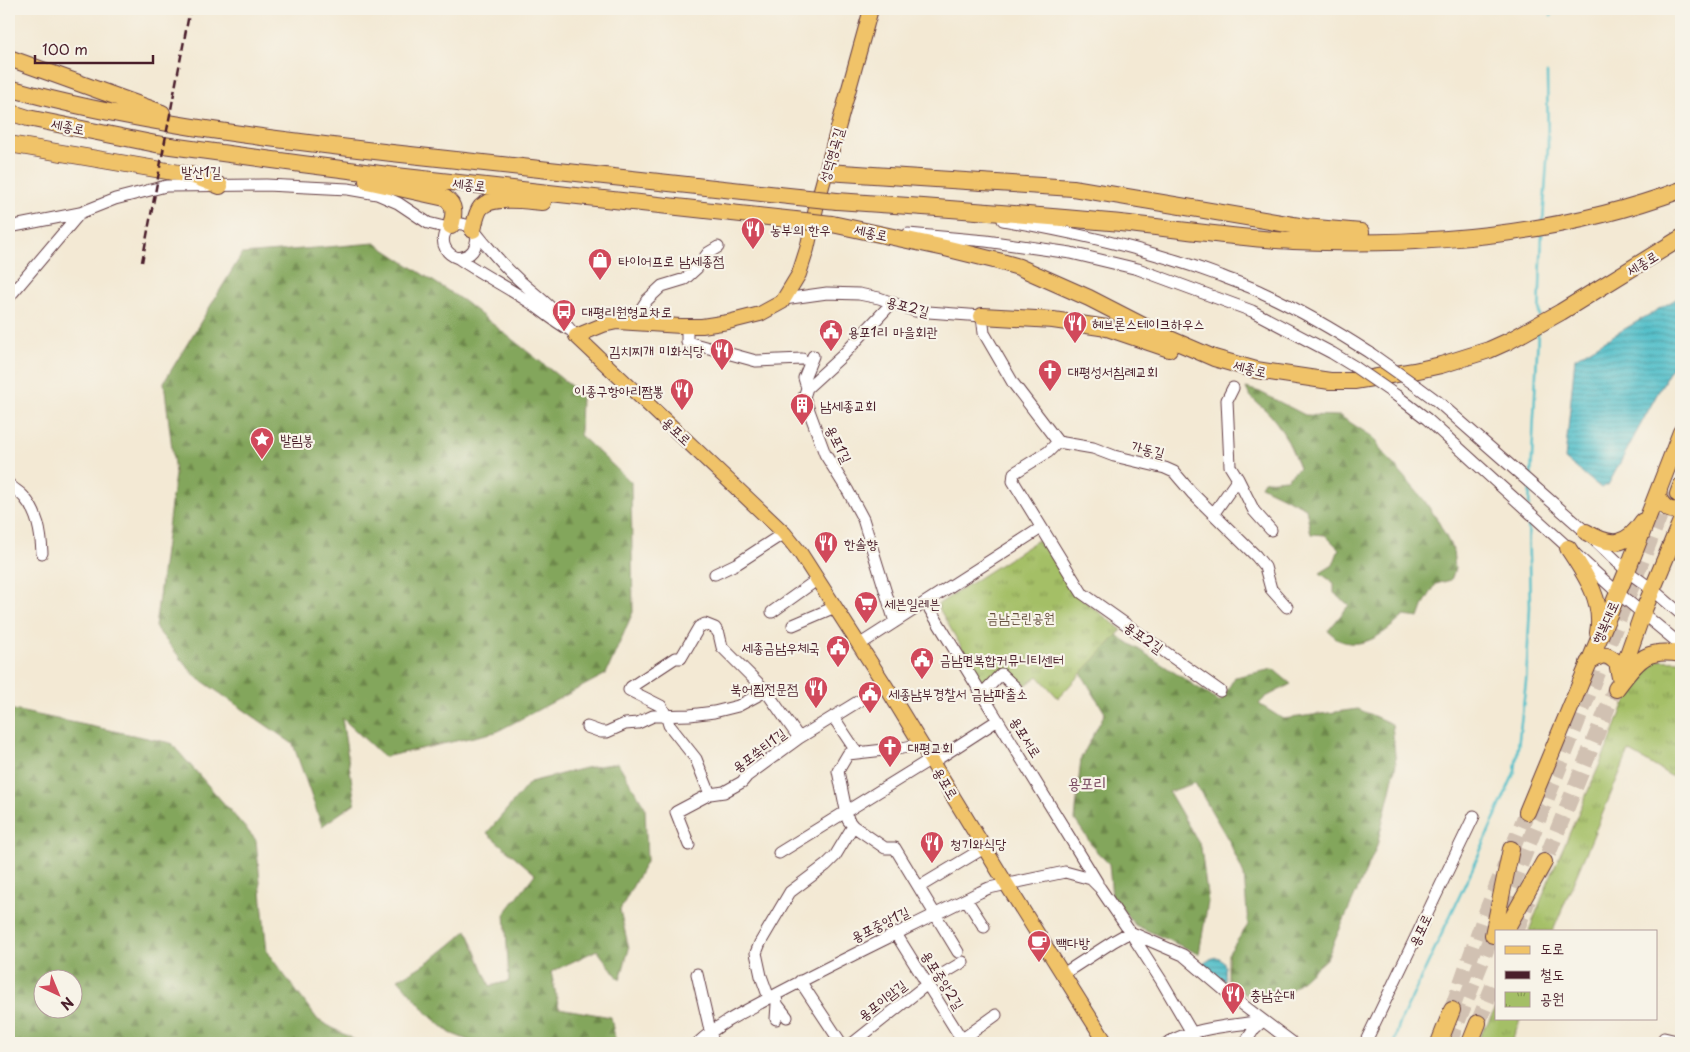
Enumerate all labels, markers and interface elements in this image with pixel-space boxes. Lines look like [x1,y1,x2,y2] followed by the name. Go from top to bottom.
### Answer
[35,32,152,64] scale bar
[42,37,88,60] text: 100 m
[49,112,87,140] street label: 세종로
[813,124,849,185] street label: 성덕영곡길
[181,161,222,182] street label: 발산1길
[451,172,487,196] street label: 세종로
[740,216,766,250] restaurant icon: 농부의 한우
[852,218,890,246] street label: 세종로
[770,219,831,240] place label: 농부의 한우
[1622,245,1662,281] street label: 세종로
[587,247,613,281] shop icon: 타이어프로 남세종점
[618,250,724,271] place label: 타이어프로 남세종점
[884,290,933,322] street label: 용포2길
[551,298,577,332] bus stop icon: 대평리원형교차로
[582,301,672,322] place label: 대평리원형교차로
[1062,310,1088,344] restaurant icon: 헤브론스테이크하우스
[1092,313,1205,334] place label: 헤브론스테이크하우스
[818,318,844,352] public building icon: 용포1리 마을회관
[848,321,938,342] place label: 용포1리 마을회관
[709,337,735,371] restaurant icon: 김치찌개 미화식당
[609,340,705,361] place label: 김치찌개 미화식당
[1231,354,1269,382] street label: 세종로
[1037,358,1063,392] church icon: 대평성서침례교회
[1068,361,1158,382] place label: 대평성서침례교회
[669,377,695,411] restaurant icon: 이종구항아리짬뽕
[574,380,664,401] place label: 이종구항아리짬뽕
[789,392,815,426] building icon: 남세종교회
[820,395,876,416] place label: 남세종교회
[657,412,697,450] street label: 용포로
[821,421,858,467] street label: 용포1길
[249,426,275,460] place icon: 발림봉
[280,429,314,450] place label: 발림봉
[1129,435,1168,463] street label: 가동길
[813,530,839,564] restaurant icon: 한솔향
[844,533,878,554] place label: 한솔향
[853,590,879,624] supermarket icon: 세븐일레븐
[884,593,940,614] place label: 세븐일레븐
[1586,597,1624,647] street label: 행복대로
[987,607,1055,628] park label: 금남근린공원
[1120,616,1169,659] street label: 용포2길
[825,634,851,668] public building icon: 세종금남우체국
[741,637,820,658] place label: 세종금남우체국
[909,646,935,680] public building icon: 금남면복합커뮤니티센터
[940,649,1064,670] place label: 금남면복합커뮤니티센터
[803,675,829,709] restaurant icon: 북어찜전문점
[730,678,798,699] place label: 북어찜전문점
[857,680,883,714] public building icon: 세종남부경찰서 금남파출소
[888,683,1028,704] place label: 세종남부경찰서 금남파출소
[1005,712,1047,762] street label: 용포서로
[728,722,791,777] street label: 용포쑥티1길
[877,734,903,768] church icon: 대평교회
[908,737,953,758] place label: 대평교회
[928,763,964,803] street label: 용포로
[1068,770,1106,794] district label: 용포리
[919,830,945,864] restaurant icon: 청기와식당
[950,833,1007,854] place label: 청기와식당
[847,901,913,947] street label: 용포중앙1길
[1403,910,1437,950] street label: 용포로
[1026,929,1052,963] cafe icon: 빽다방
[1495,930,1658,1020] legend
[1056,932,1091,953] place label: 빽다방
[1540,936,1564,959] text: 도로
[917,946,970,1014] street label: 용포중앙2길
[1540,962,1564,985] text: 철도
[32,970,82,1020] north arrow
[853,974,911,1026] street label: 용포이암길
[1220,981,1246,1015] restaurant icon: 충남순대
[1250,984,1295,1005] place label: 충남순대
[1540,986,1564,1009] text: 공원
[56,992,79,1015] text: N

